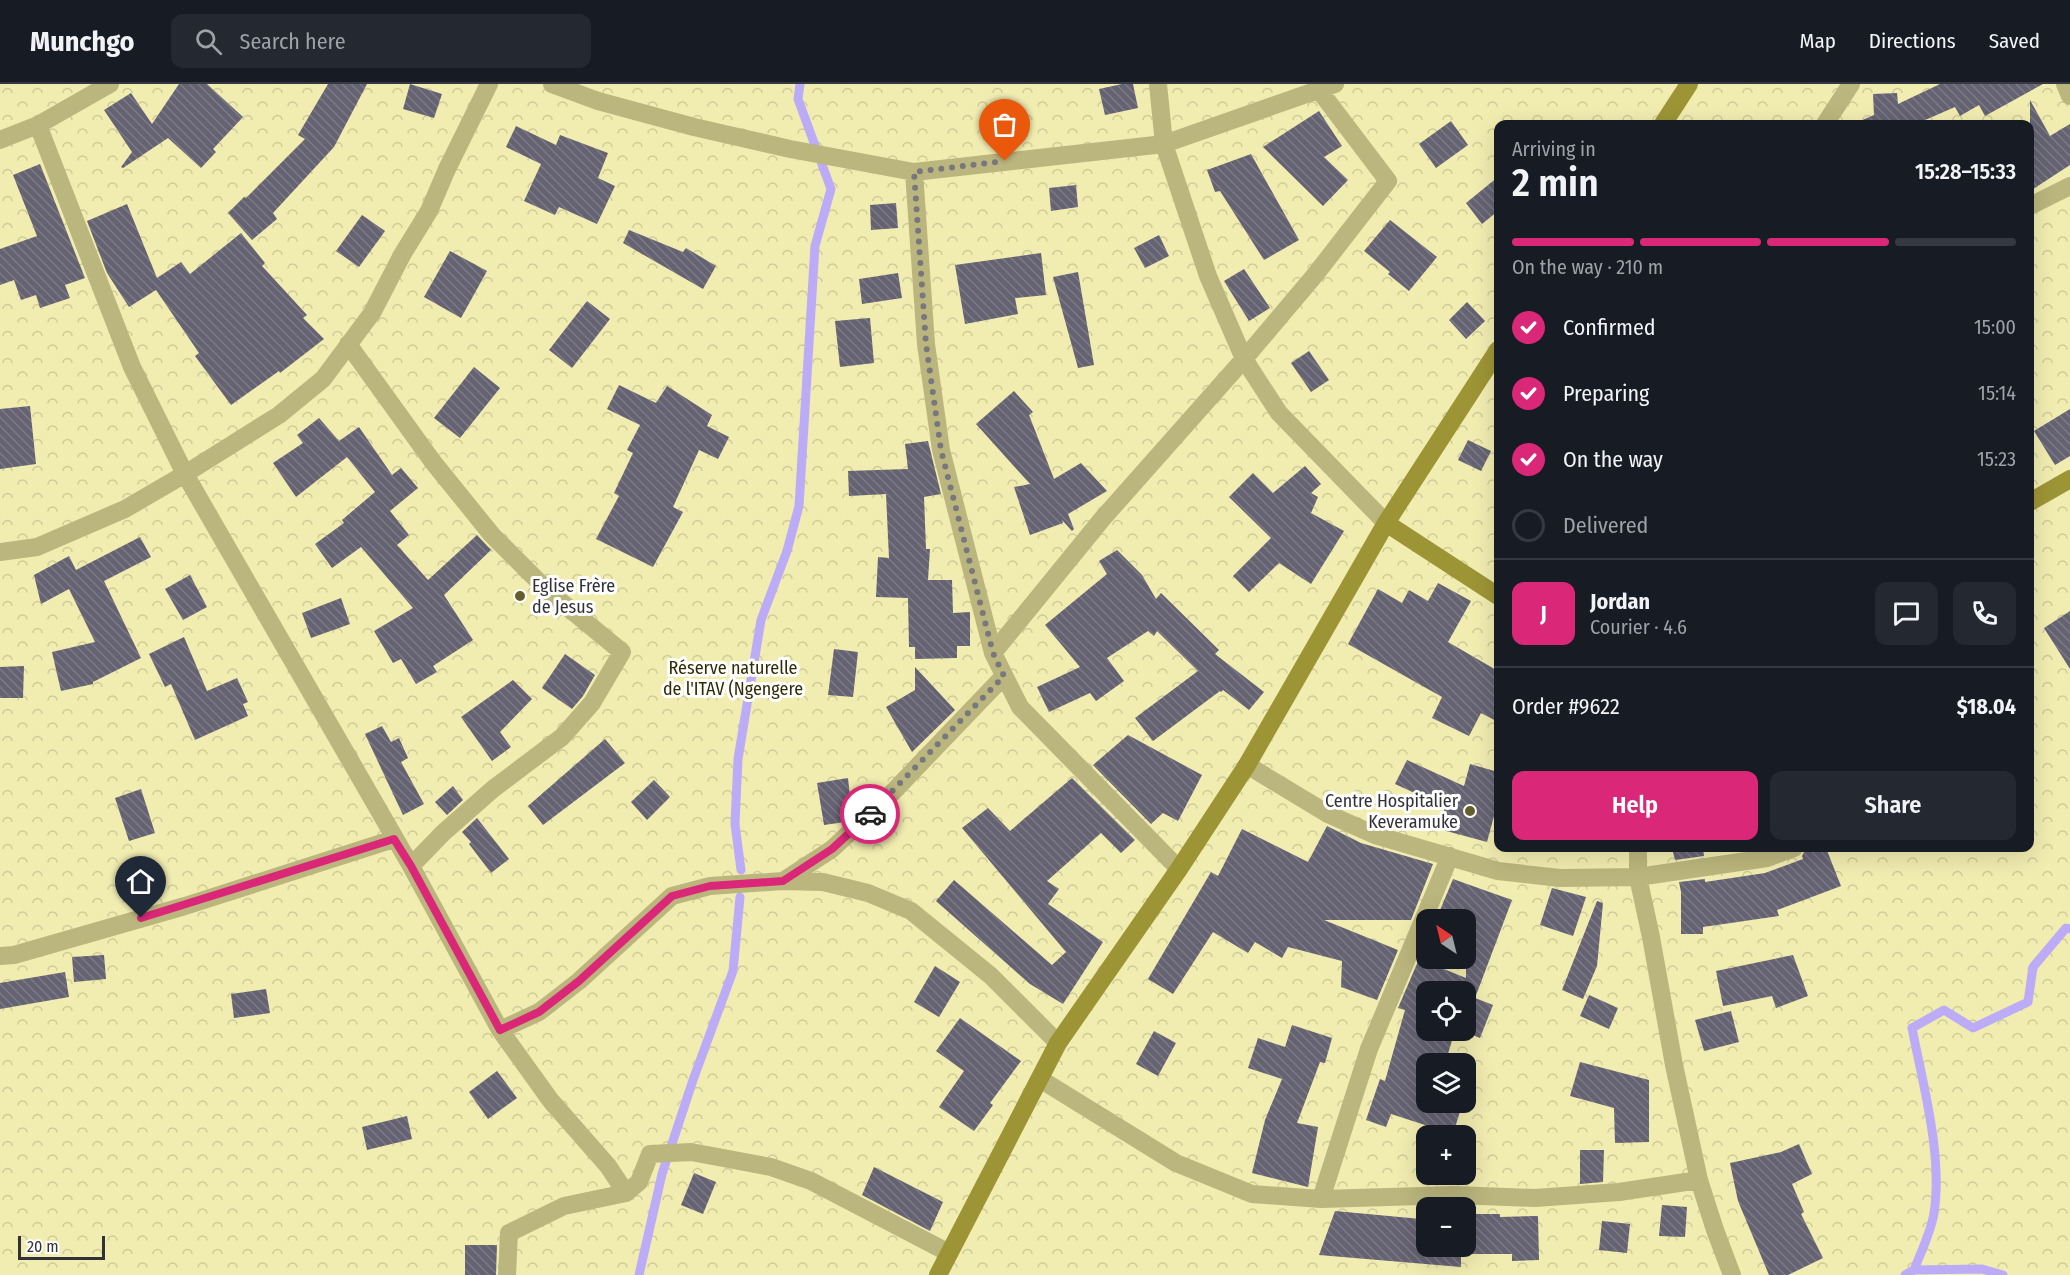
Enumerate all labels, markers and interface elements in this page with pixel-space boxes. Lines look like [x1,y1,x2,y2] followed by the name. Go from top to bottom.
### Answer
[171,14,591,68] search box
[30,25,135,58] text: Munchgo
[192,25,225,58] icon: search
[240,28,346,55] text: Search here
[1799,28,1836,54] text: Map
[1869,28,1956,54] text: Directions
[1989,28,2040,54] text: Saved
[979,99,1030,161] pin
[988,108,1021,141] icon: bag
[1512,137,1596,161] text: Arriving in
[1915,158,2016,185] text: 15:28–15:33
[1512,160,1599,206] text: 2 min
[1512,255,1663,279] text: On the way · 210 m
[1512,311,1545,344] icon: check
[1563,314,1656,341] text: Confirmed
[1974,315,2016,339] text: 15:00
[1512,377,1545,410] icon: check
[1563,380,1649,407] text: Preparing
[1978,381,2016,405] text: 15:14
[1512,443,1545,476] icon: check
[1563,446,1663,473] text: On the way
[1977,447,2016,471] text: 15:23
[1563,512,1648,539] text: Delivered
[532,575,615,618] place label: Eglise Frère de Jesus
[1875,582,1938,645] button: chat
[1953,582,2016,645] button: phone
[1590,588,1650,615] text: Jordan
[513,589,527,603] marker: Eglise Frère de Jesus
[1540,600,1547,627] text: J
[1590,615,1687,639] text: Courier · 4.6
[663,657,803,700] park label: Réserve naturelle de l'ITAV (Ngengere
[1512,693,1620,720] text: Order #9622
[1957,693,2016,720] text: $18.04
[1512,771,1758,840] button: Help
[1770,771,2016,840] button: Share
[840,784,900,844] courier
[1325,790,1459,833] place label: Centre Hospitalier Keveramuke
[854,798,887,831] icon: car
[1463,804,1477,818] marker: Centre Hospitalier Keveramuke
[115,856,166,918] pin
[124,865,157,898] icon: home
[1416,909,1476,969] north arrow
[1416,909,1476,1257] map controls
[1416,981,1476,1041] button: locate
[1416,1053,1476,1113] button: layers
[1416,1125,1476,1185] button: +
[1416,1197,1476,1257] button: −
[18,1233,105,1260] scale bar
[27,1237,58,1256] text: 20 m

